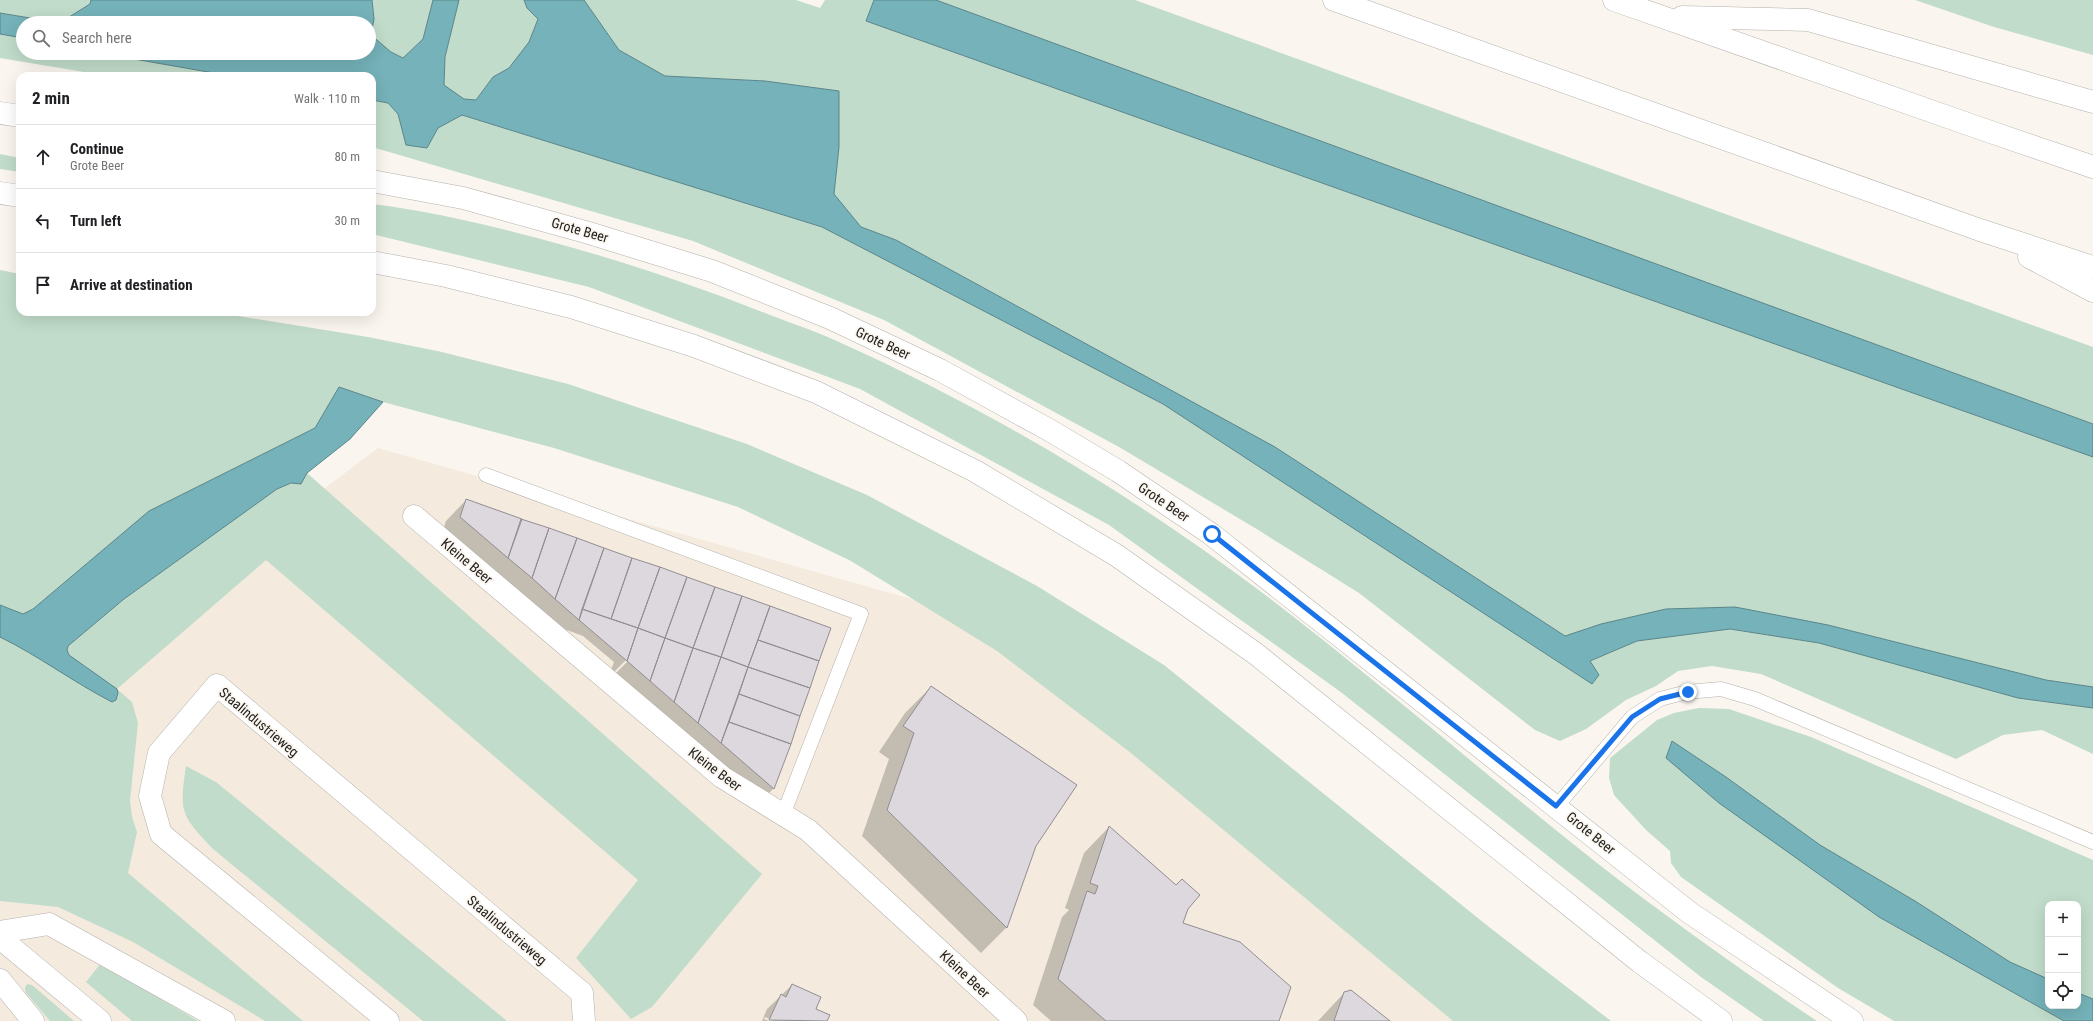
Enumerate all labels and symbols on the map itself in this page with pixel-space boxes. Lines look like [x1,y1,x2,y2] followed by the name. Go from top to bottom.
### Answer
[550,214,610,246] street label: Grote Beer
[853,323,913,363] street label: Grote Beer
[1135,479,1193,525] street label: Grote Beer
[1203,525,1221,543] route start
[438,535,496,587] street label: Kleine Beer
[1679,683,1697,701] route end
[216,684,302,760] street label: Staalindustrieweg
[685,744,745,794] street label: Kleine Beer
[1563,808,1619,858] street label: Grote Beer
[464,892,550,968] street label: Staalindustrieweg
[937,947,993,1001] street label: Kleine Beer

